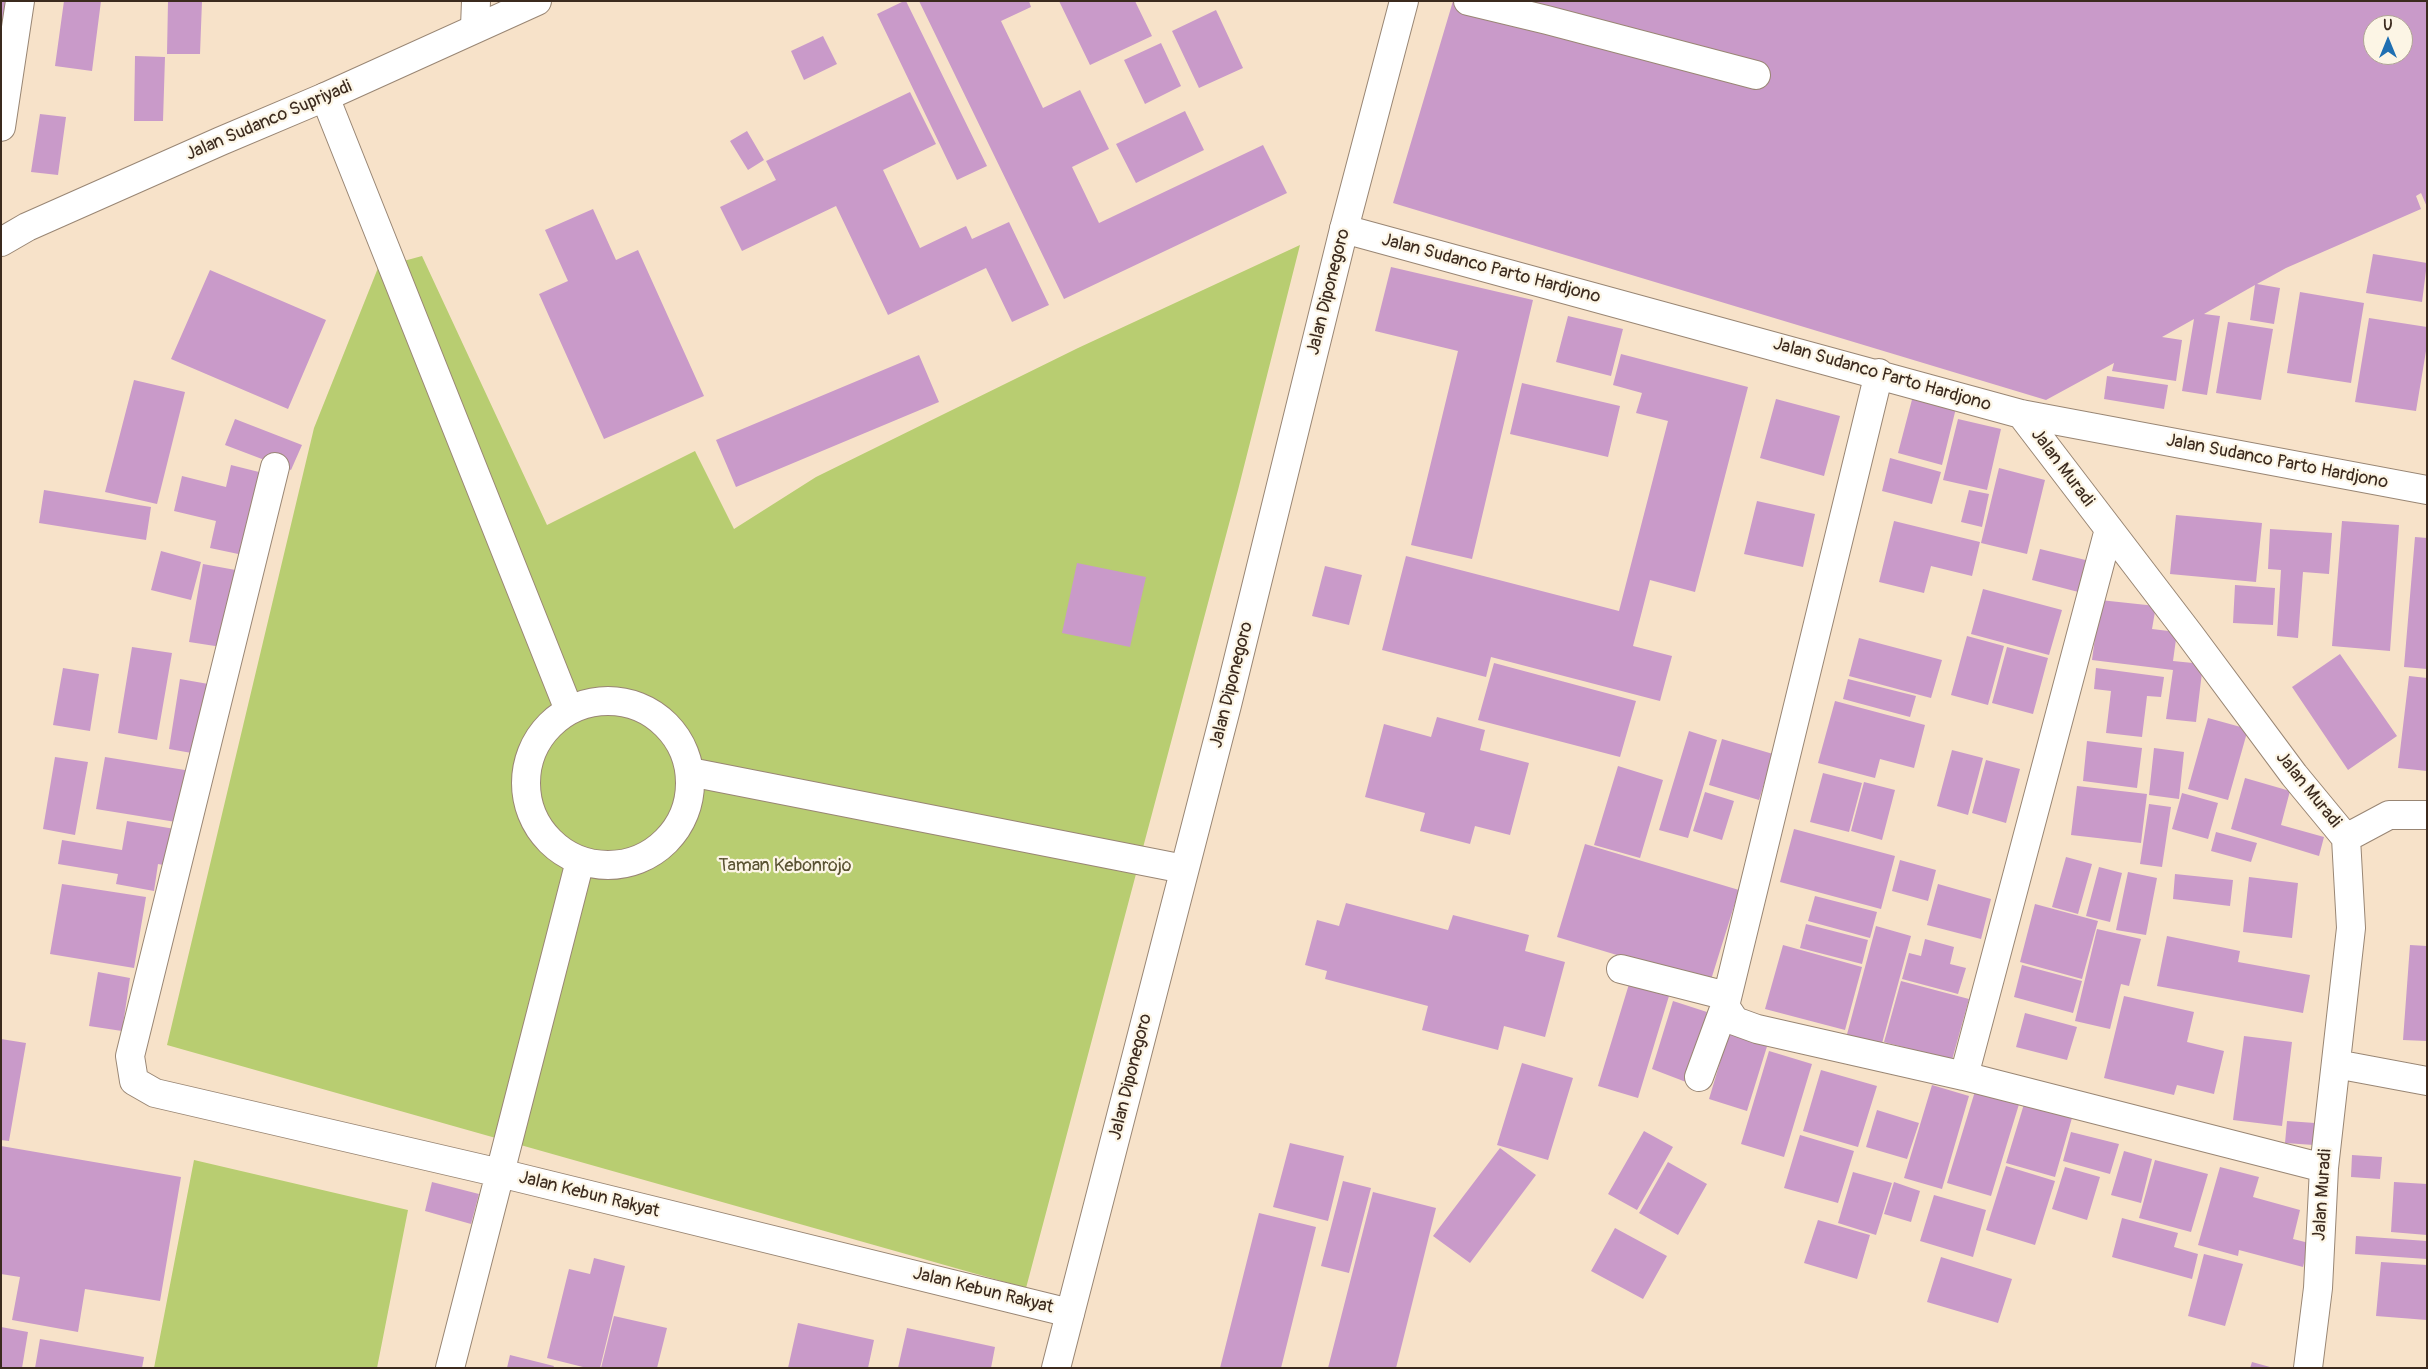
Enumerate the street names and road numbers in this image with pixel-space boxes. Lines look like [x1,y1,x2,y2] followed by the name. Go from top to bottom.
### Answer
[183,76,355,166] street label: Jalan Sudanco Supriyadi
[1303,227,1355,357] street label: Jalan Diponegoro
[1379,229,1603,309] street label: Jalan Sudanco Parto Hardjono
[1771,334,1993,416] street label: Jalan Sudanco Parto Hardjono
[2026,425,2098,511] street label: Jalan Muradi
[2164,430,2390,494] street label: Jalan Sudanco Parto Hardjono
[1206,620,1258,750] street label: Jalan Diponegoro
[2271,747,2345,833] street label: Jalan Muradi
[1105,1012,1157,1142] street label: Jalan Diponegoro
[2309,1148,2337,1242] street label: Jalan Muradi
[517,1167,661,1223] street label: Jalan Kebun Rakyat
[911,1263,1055,1319] street label: Jalan Kebun Rakyat

